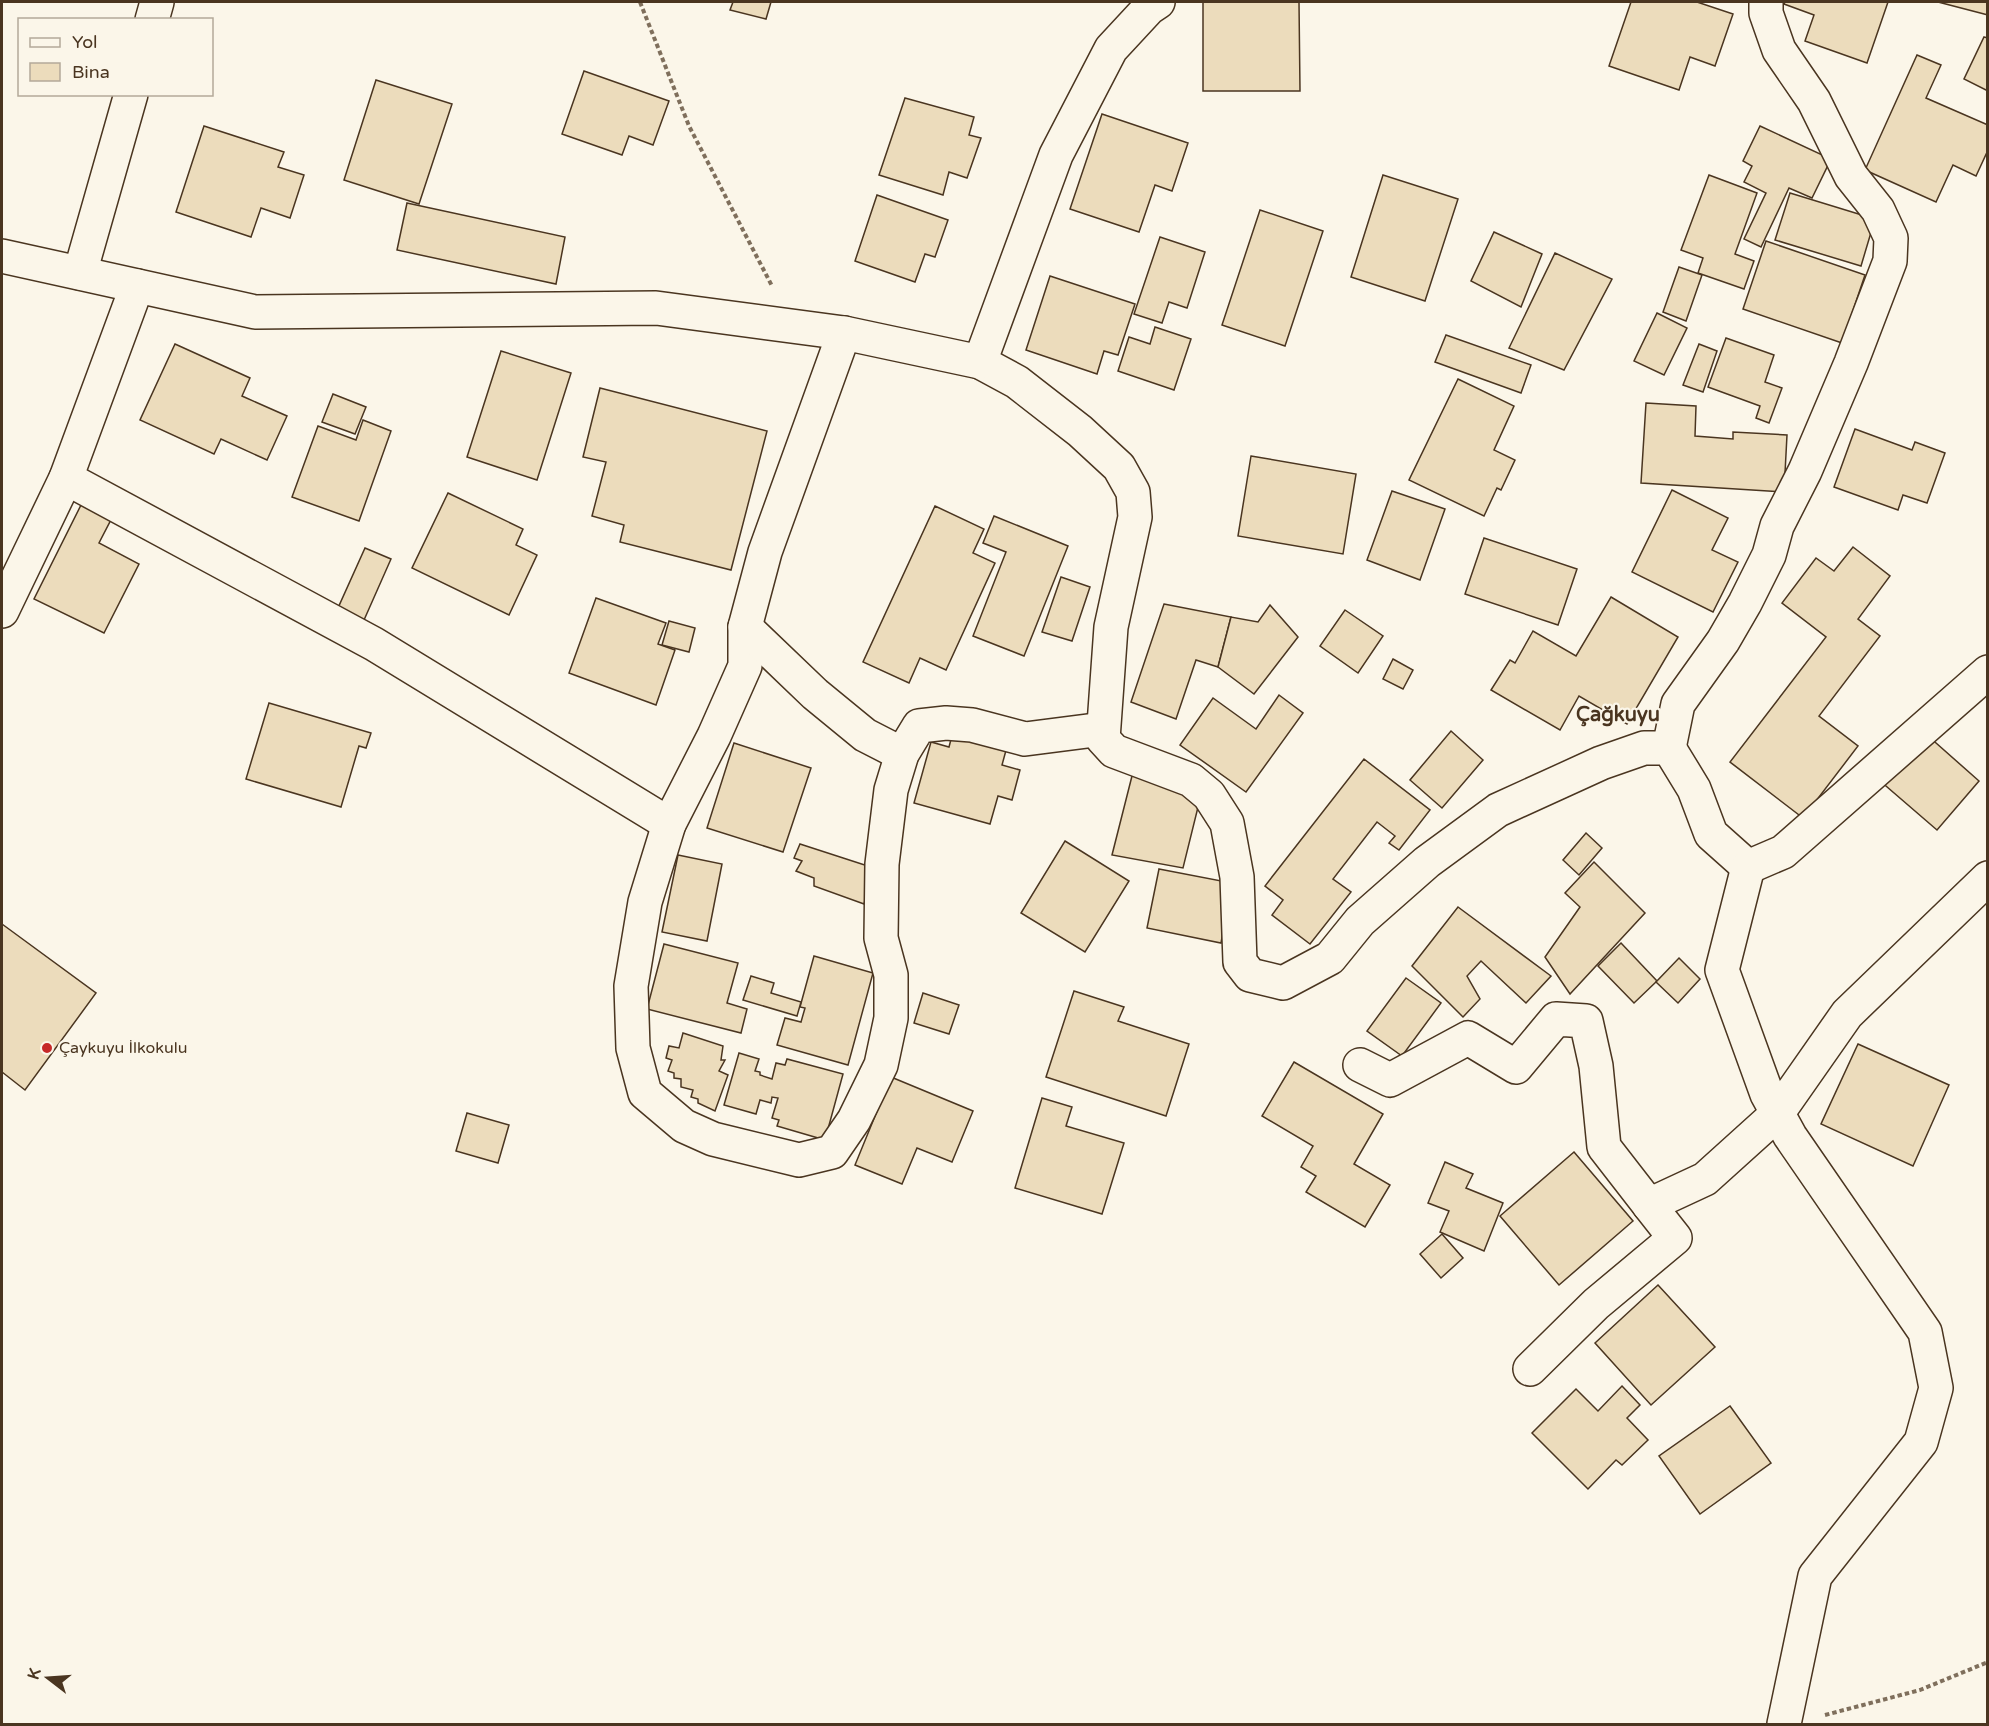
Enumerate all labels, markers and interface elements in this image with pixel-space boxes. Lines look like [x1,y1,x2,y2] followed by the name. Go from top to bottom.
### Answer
[18,18,213,96] legend
[72,31,98,53] text: Yol
[72,61,110,83] text: Bina
[1576,703,1660,727] district label: Çağkuyu
[59,1038,187,1058] place label: Çaykuyu İlkokulu
[40,1041,54,1055] marker: Çaykuyu İlkokulu
[18,1648,78,1708] north arrow
[23,1666,46,1682] text: K

